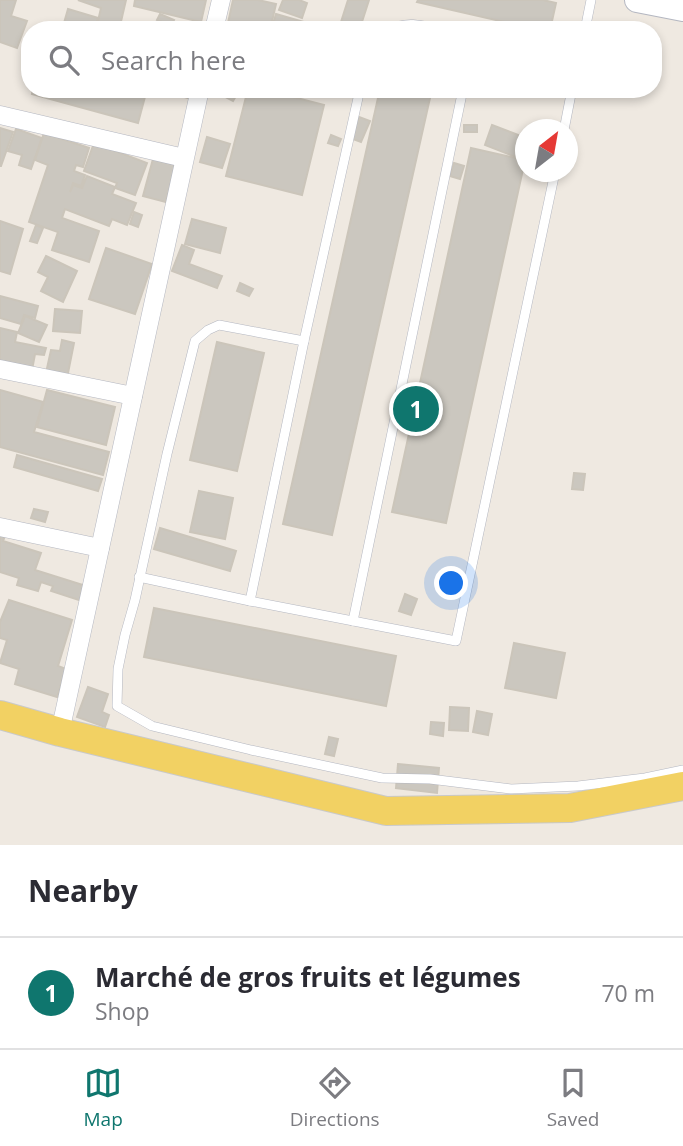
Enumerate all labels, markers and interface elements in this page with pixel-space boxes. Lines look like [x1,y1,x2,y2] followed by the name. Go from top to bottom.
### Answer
[21,21,662,98] search box
[45,41,83,79] icon: search
[101,42,246,78] text: Search here
[515,119,578,182] north arrow
[393,383,439,435] pin: 1
[434,566,468,600] your location
[28,870,138,911] text: Nearby
[95,959,521,995] text: Marché de gros fruits et légumes
[44,977,58,1009] text: 1
[601,977,655,1009] text: 70 m
[95,995,150,1027] text: Shop
[84,1064,123,1132] tab: Map
[290,1064,380,1132] tab: Directions
[547,1064,599,1132] tab: Saved

